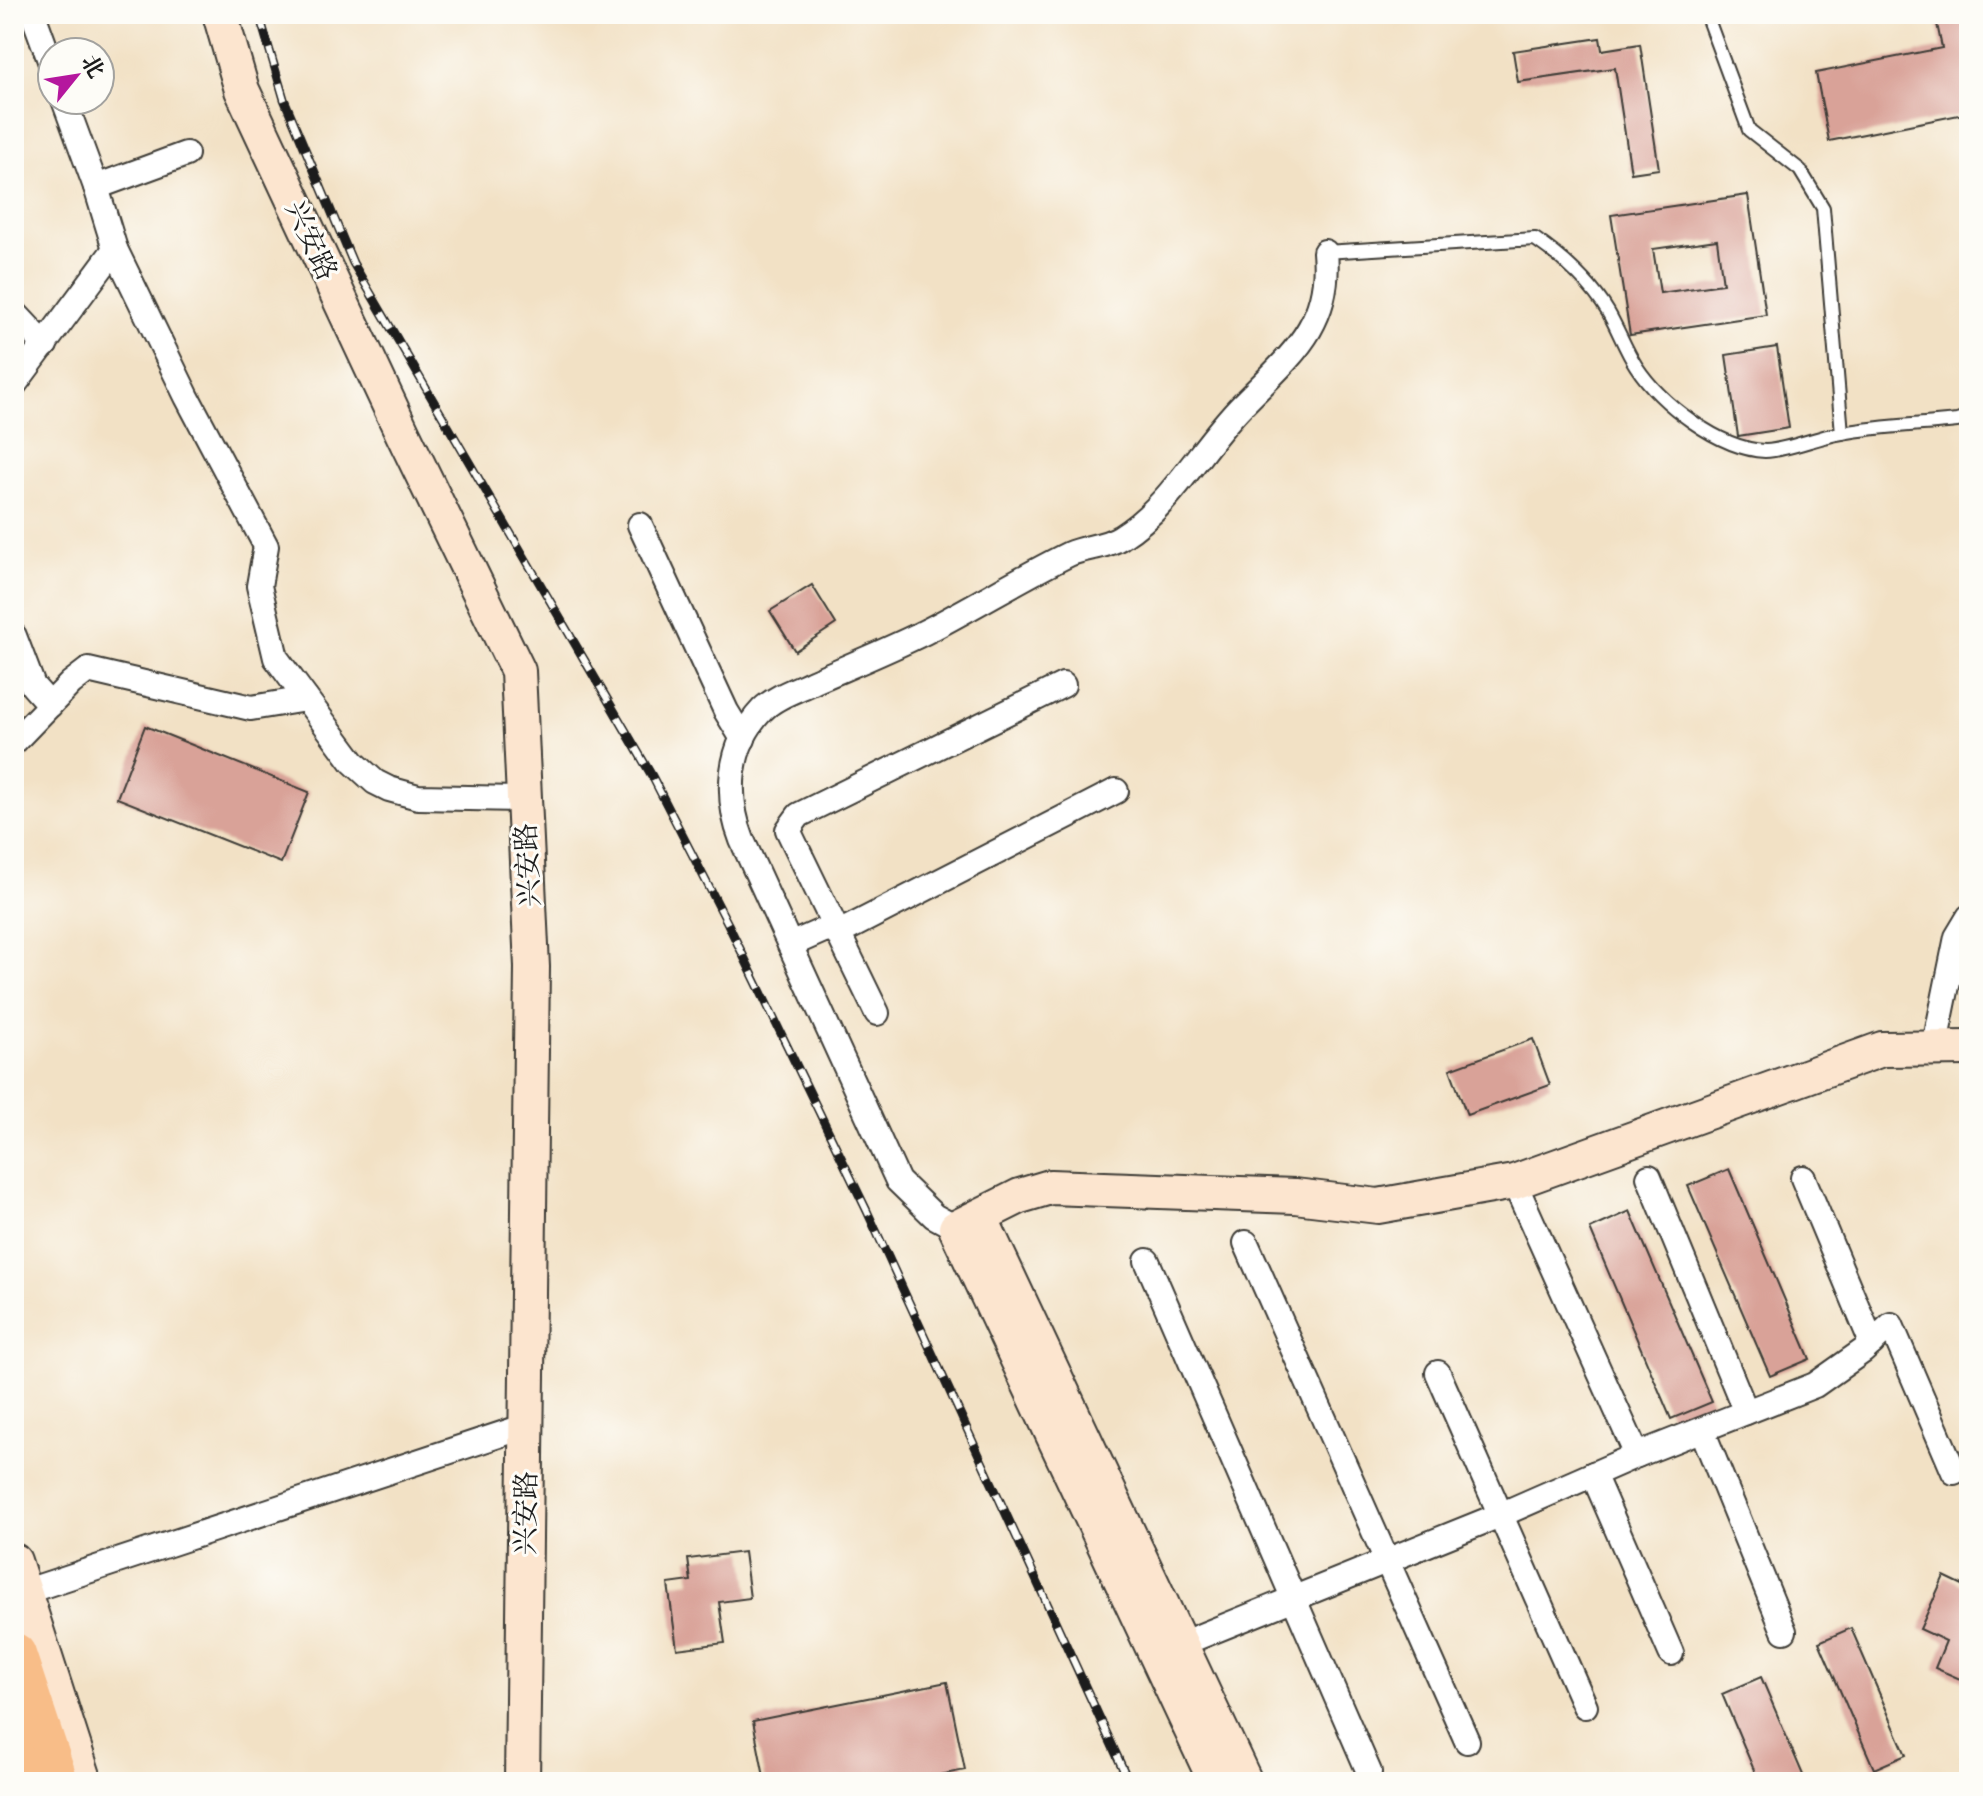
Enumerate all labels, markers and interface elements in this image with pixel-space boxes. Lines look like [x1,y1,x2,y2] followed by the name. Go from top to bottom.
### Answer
[36,36,116,116] north arrow
[76,50,110,83] text: 北
[279,195,345,285] street label: 兴安路
[508,822,546,908] street label: 兴安路
[507,1471,543,1555] street label: 兴安路

